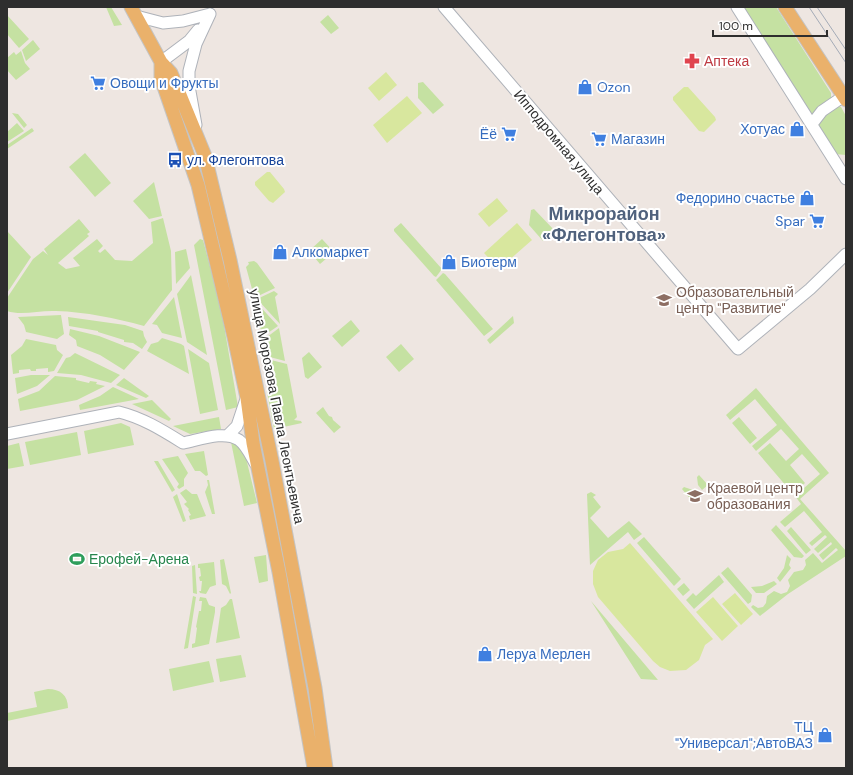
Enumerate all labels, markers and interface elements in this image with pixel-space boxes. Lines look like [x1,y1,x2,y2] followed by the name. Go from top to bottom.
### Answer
[713,12,827,38] scale bar
[719,18,753,34] text: 100 m
[683,52,701,70] pharmacy icon: Аптека
[704,52,749,70] place label: Аптека
[89,74,107,92] supermarket icon: Овощи и Фрукты
[110,74,219,92] place label: Овощи и Фрукты
[576,78,594,96] shop icon: Ozon
[597,78,631,96] place label: Ozon
[510,86,608,198] street label: Ипподромная улица
[740,120,785,138] place label: Хотуас
[788,120,806,138] shop icon: Хотуас
[480,125,497,143] place label: Ёё
[500,125,518,143] supermarket icon: Ёё
[590,130,608,148] supermarket icon: Магазин
[611,130,665,148] place label: Магазин
[166,151,184,169] bus stop icon: ул. Флегонтова
[187,151,284,169] place label: ул. Флегонтова
[676,189,795,207] place label: Федорино счастье
[798,189,816,207] shop icon: Федорино счастье
[542,202,666,247] district label: Микрорайон «Флегонтова»
[775,212,805,230] place label: Spar
[808,212,826,230] supermarket icon: Spar
[271,243,289,261] shop icon: Алкомаркет
[292,243,369,261] place label: Алкомаркет
[440,253,458,271] shop icon: Биотерм
[461,253,517,271] place label: Биотерм
[676,283,794,317] place label: Образовательный центр "Развитие"
[245,287,309,525] street label: улица Морозова Павла Леонтьевича
[655,291,673,309] school or university icon: Образовательный центр "Развитие"
[707,479,803,513] place label: Краевой центр образования
[686,487,704,505] school or university icon: Краевой центр образования
[68,550,86,568] sports icon: Ерофей-Арена
[89,550,189,568] place label: Ерофей-Арена
[476,645,494,663] shop icon: Леруа Мерлен
[497,645,591,663] place label: Леруа Мерлен
[675,718,814,752] place label: ТЦ "Универсал";АвтоВАЗ
[816,726,834,744] shop icon: ТЦ "Универсал";АвтоВАЗ

